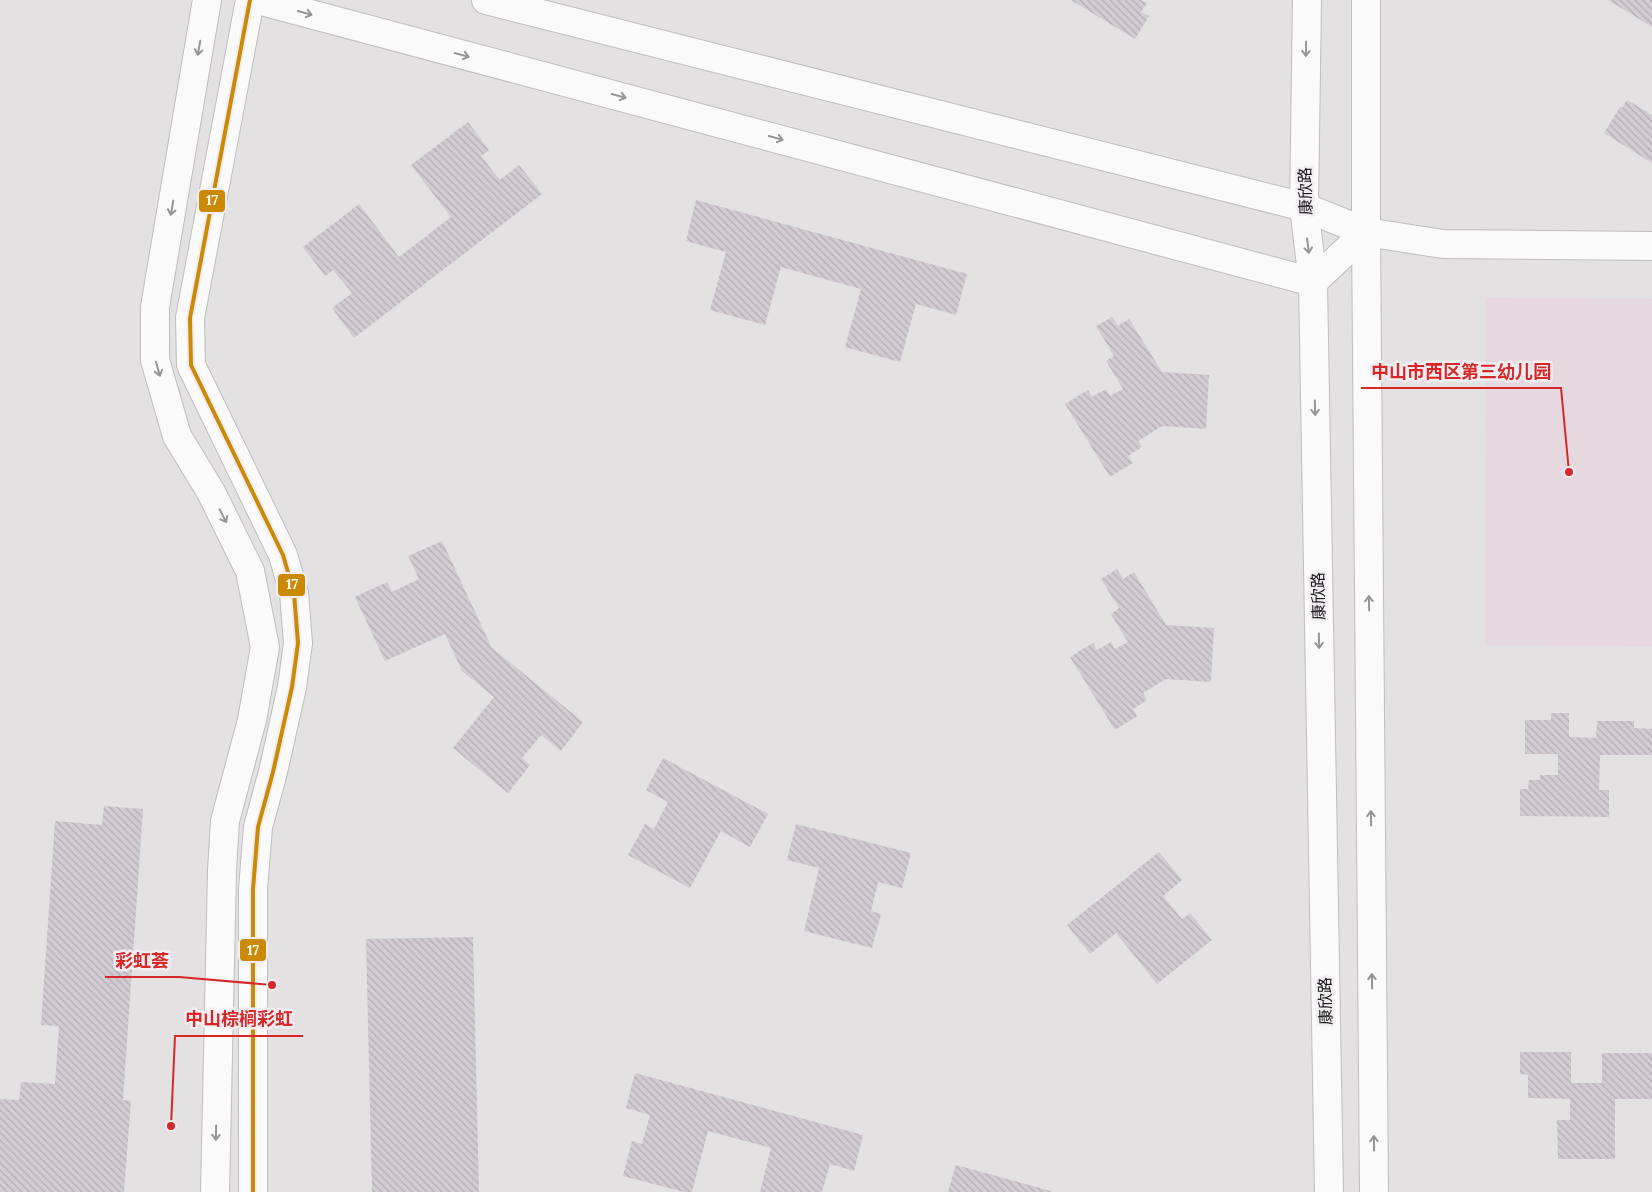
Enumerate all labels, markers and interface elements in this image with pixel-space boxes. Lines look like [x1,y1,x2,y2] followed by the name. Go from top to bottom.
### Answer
[297,8,313,18] one-way arrow
[194,40,204,56] one-way arrow
[1301,40,1311,56] one-way arrow
[454,50,470,60] one-way arrow
[611,92,627,102] one-way arrow
[768,134,784,144] one-way arrow
[1295,167,1315,215] street label: 康欣路
[198,189,226,213] line badge: 17
[206,191,219,209] text: 17
[166,200,176,216] one-way arrow
[1303,238,1313,254] one-way arrow
[1361,355,1561,388] callout: 中山市西区第三幼儿园
[1371,360,1551,383] text: 中山市西区第三幼儿园
[153,361,163,377] one-way arrow
[1310,400,1320,416] one-way arrow
[218,509,228,524] one-way arrow
[1308,572,1328,620] street label: 康欣路
[277,573,306,597] line badge: 17
[286,575,299,593] text: 17
[1364,596,1374,612] one-way arrow
[1314,632,1324,648] one-way arrow
[1366,811,1376,827] one-way arrow
[239,938,267,962] line badge: 17
[247,941,260,959] text: 17
[105,944,179,977] callout: 彩虹荟
[115,949,169,972] text: 彩虹荟
[1368,973,1377,989] one-way arrow
[1315,977,1335,1025] street label: 康欣路
[175,1003,303,1036] callout: 中山棕榈彩虹
[185,1007,293,1030] text: 中山棕榈彩虹
[211,1125,221,1141] one-way arrow
[1369,1136,1379,1152] one-way arrow

